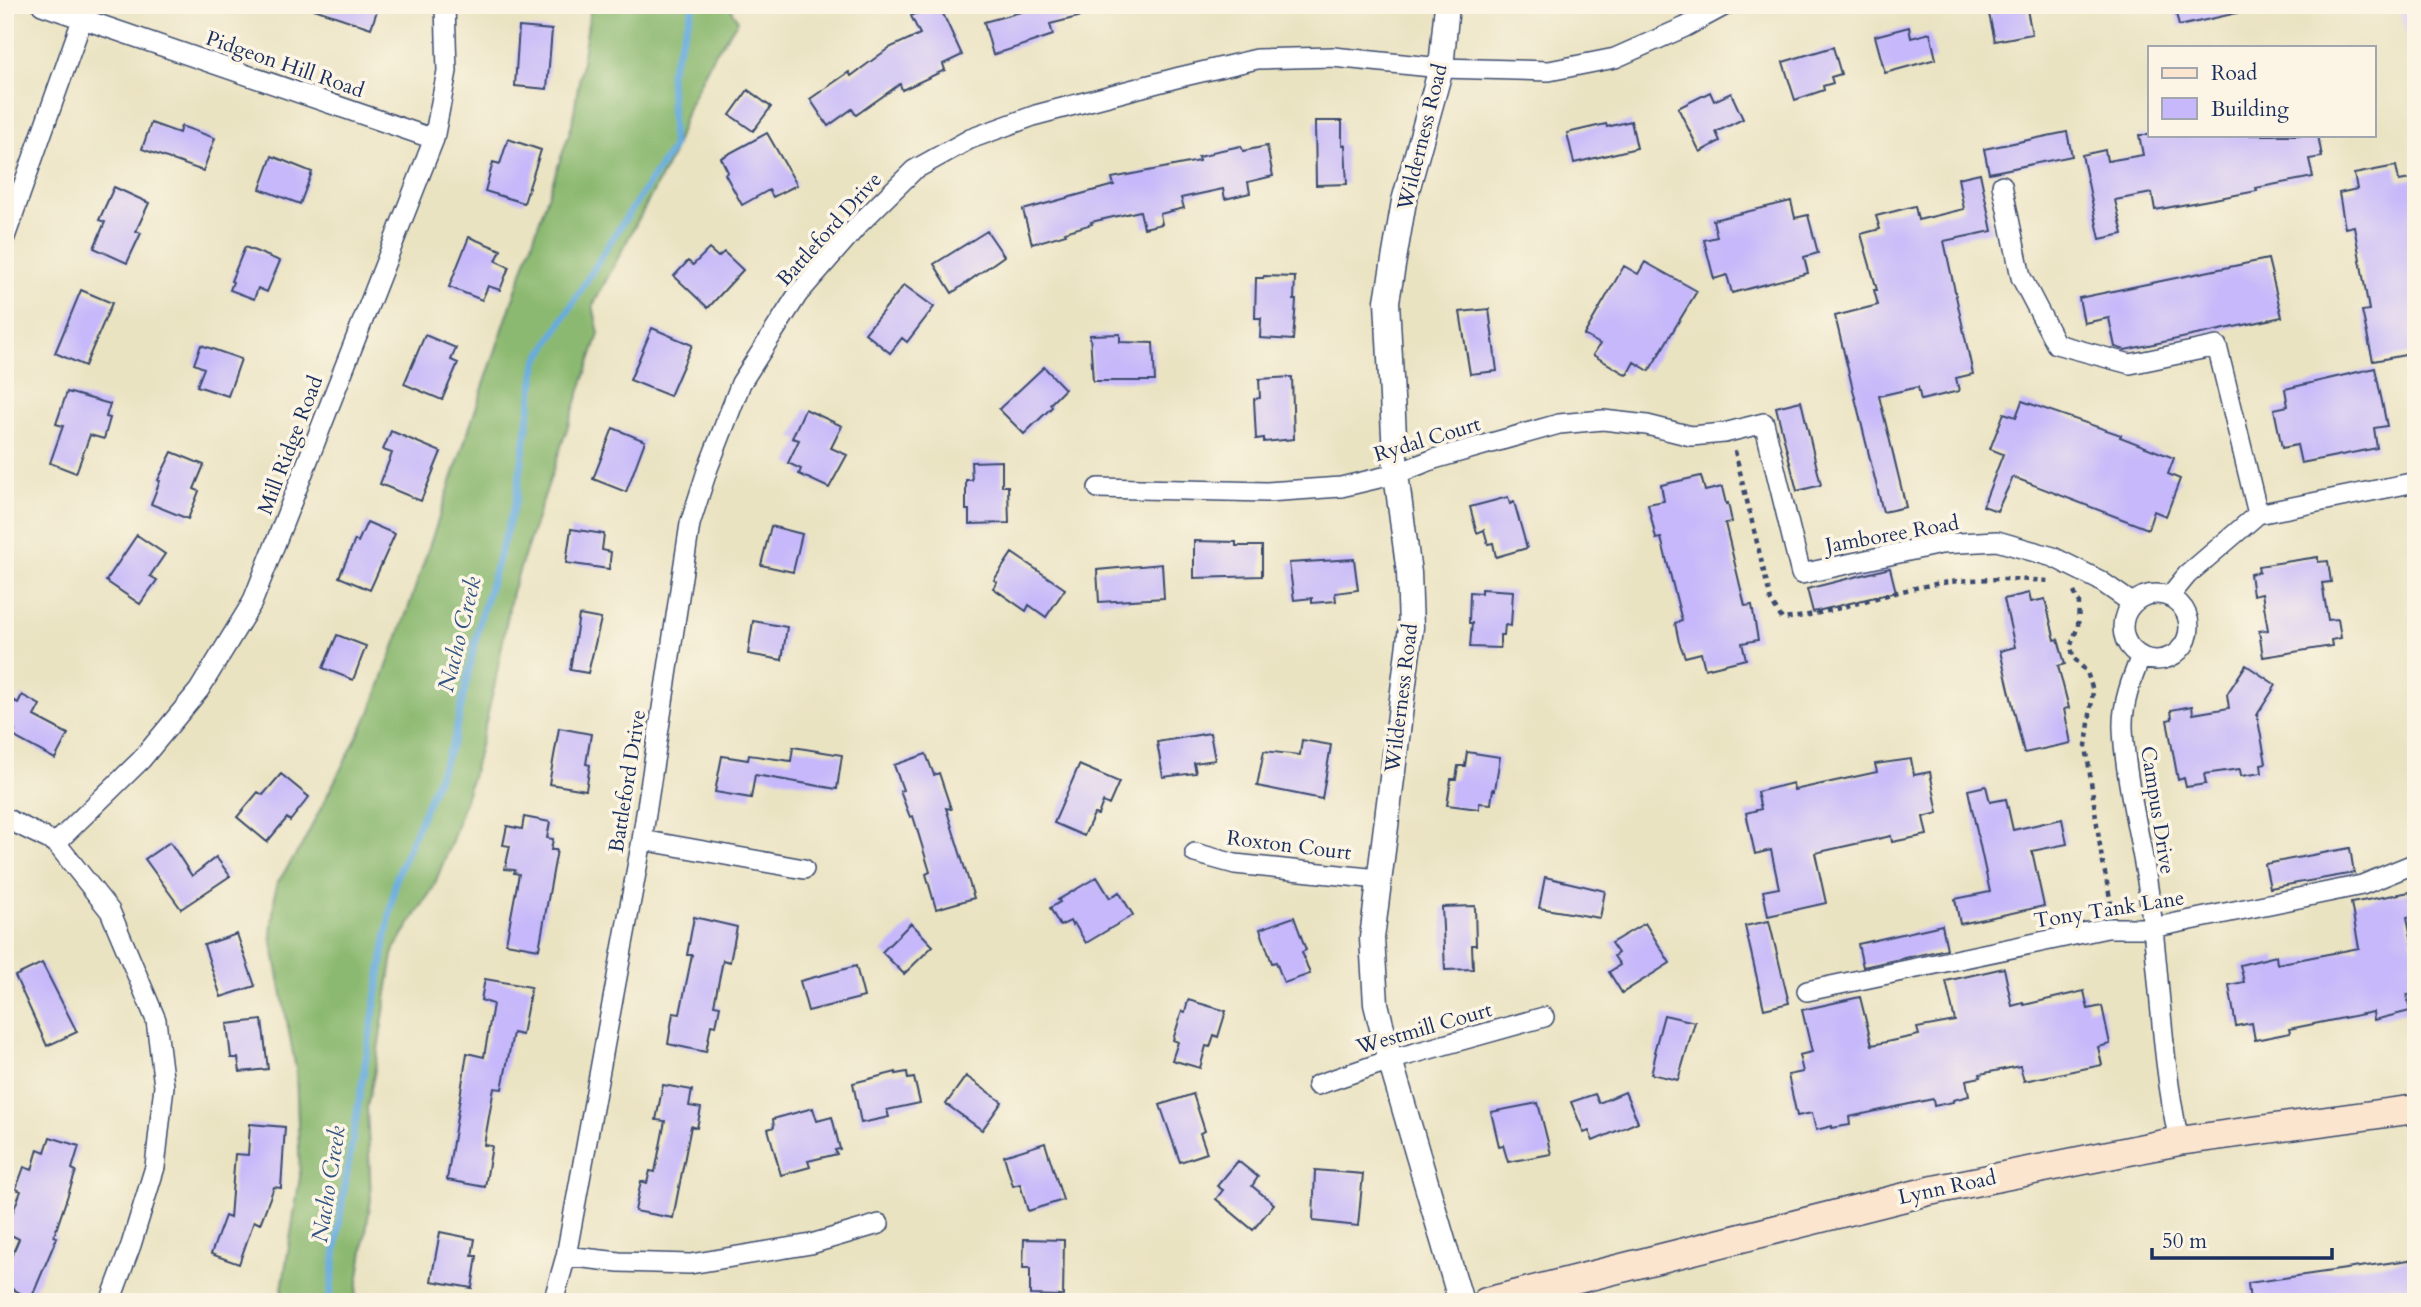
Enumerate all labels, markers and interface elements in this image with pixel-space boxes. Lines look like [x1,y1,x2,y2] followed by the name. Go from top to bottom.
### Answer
[202,24,368,105] street label: Pidgeon Hill Road
[2148,46,2376,136] legend
[2211,59,2257,88] text: Road
[1390,61,1455,214] street label: Wilderness Road
[2211,95,2289,124] text: Building
[770,166,888,293] street label: Battleford Drive
[251,371,330,519] street label: Mill Ridge Road
[1370,409,1484,469] street label: Rydal Court
[1820,508,1961,561] street label: Jamboree Road
[430,573,489,695] water label: Nacho Creek
[1378,622,1425,775] street label: Wilderness Road
[602,707,653,855] street label: Battleford Drive
[2133,744,2182,876] street label: Campus Drive
[1225,823,1353,868] street label: Roxton Court
[2032,883,2186,936] street label: Tony Tank Lane
[1352,995,1496,1062] street label: Westmill Court
[304,1123,353,1245] water label: Nacho Creek
[1895,1163,1999,1212] street label: Lynn Road
[2152,1216,2332,1260] scale bar
[2162,1227,2207,1256] text: 50 m

